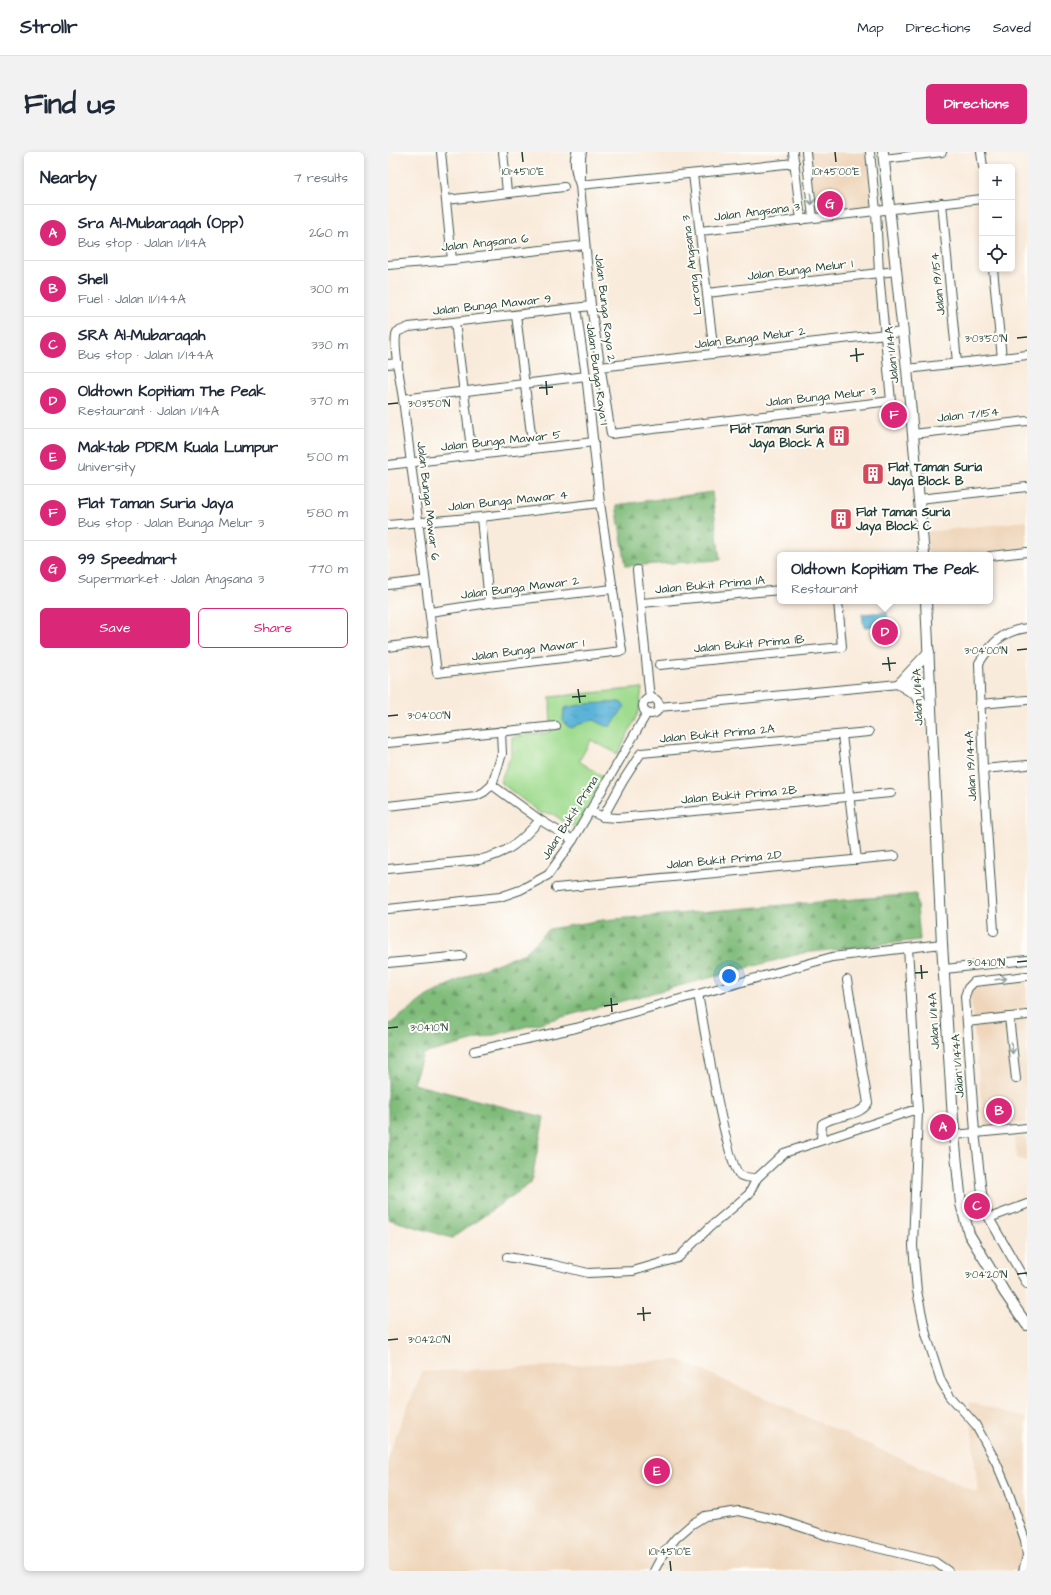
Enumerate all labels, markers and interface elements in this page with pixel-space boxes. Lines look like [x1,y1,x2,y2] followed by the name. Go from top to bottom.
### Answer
[20,14,78,41] text: Strollr
[857,18,884,38] text: Map
[906,18,971,38] text: Directions
[993,18,1031,38] text: Saved
[926,84,1027,124] button: Directions
[24,85,115,124] text: Find us
[979,164,1015,272] map controls
[979,164,1015,200] button: +
[502,165,544,179] text: 101°45'10"E
[812,165,860,179] text: 101°45'00"E
[40,166,97,190] text: Nearby
[294,169,348,187] text: 7 results
[817,189,843,219] pin: G
[807,192,815,205] one-way arrow
[713,198,801,227] street label: Jalan Angsana 3
[979,200,1015,236] button: −
[78,213,243,234] text: Sra Al-Mubaraqah (Opp)
[677,214,708,316] street label: Lorong Angsana 3
[49,224,57,242] text: A
[309,224,348,242] text: 260 m
[441,230,530,257] street label: Jalan Angsana 6
[78,234,206,252] text: Bus stop · Jalan 1/114A
[979,236,1015,272] button: locate
[926,252,950,316] street label: Jalan 19/154
[589,253,620,363] street label: Jalan Bunga Raya 2
[746,255,854,286] street label: Jalan Bunga Melur 1
[78,269,108,290] text: Shell
[48,280,58,298] text: B
[310,280,348,298] text: 300 m
[78,290,186,308] text: Fuel · Jalan 11/144A
[432,290,552,321] street label: Jalan Bunga Mawar 9
[580,322,613,427] street label: Jalan Bunga Raya 1
[694,323,807,354] street label: Jalan Bunga Melur 2
[78,325,205,346] text: SRA Al-Mubaraqah
[881,325,903,384] street label: Jalan 1/114A
[965,332,1007,346] text: 3°03'50"N
[48,336,58,354] text: C
[311,336,348,354] text: 330 m
[78,346,213,364] text: Bus stop · Jalan 1/144A
[78,381,265,402] text: Oldtown Kopitiam The Peak
[765,383,877,412] street label: Jalan Bunga Melur 3
[49,392,57,410] text: D
[310,392,348,410] text: 370 m
[408,397,450,411] text: 3°03'50"N
[881,400,907,430] pin: F
[78,402,219,420] text: Restaurant · Jalan 1/114A
[936,403,1000,427] street label: Jalan 7/154
[730,421,825,453] place label: Flat Taman Suria Jaya Block A
[826,423,852,449] building icon: Flat Taman Suria Jaya Block A
[440,426,563,457] street label: Jalan Bunga Mawar 5
[78,437,278,458] text: Maktab PDRM Kuala Lumpur
[411,441,444,562] street label: Jalan Bunga Mawar 6
[49,448,57,466] text: E
[307,448,348,466] text: 500 m
[78,458,136,476] text: University
[887,459,983,491] place label: Flat Taman Suria Jaya Block B
[860,461,886,487] building icon: Flat Taman Suria Jaya Block B
[447,486,569,517] street label: Jalan Bunga Mawar 4
[78,493,233,514] text: Flat Taman Suria Jaya
[48,504,58,522] text: F
[307,504,348,522] text: 580 m
[855,504,951,536] place label: Flat Taman Suria Jaya Block C
[828,506,854,532] building icon: Flat Taman Suria Jaya Block C
[78,514,264,532] text: Bus stop · Jalan Bunga Melur 3
[78,549,177,570] text: 99 Speedmart
[777,552,993,604] popup
[791,559,979,580] text: Oldtown Kopitiam The Peak
[48,560,58,578] text: G
[308,560,348,578] text: 770 m
[78,570,264,588] text: Supermarket · Jalan Angsana 3
[460,572,580,605] street label: Jalan Bunga Mawar 2
[654,572,766,598] street label: Jalan Bukit Prima 1A
[791,580,858,598] text: Restaurant
[40,608,190,648] button: Save
[198,608,348,648] button: Share
[872,617,898,647] pin: D
[693,631,806,657] street label: Jalan Bukit Prima 1B
[470,635,586,666] street label: Jalan Bunga Mawar 1
[964,644,1008,658] text: 3°04'00"N
[908,668,927,726] street label: Jalan 1/114A
[407,709,451,723] text: 3°04'00"N
[659,720,776,748] street label: Jalan Bukit Prima 2A
[961,730,981,802] street label: Jalan 19/144A
[537,773,603,863] street label: Jalan Bukit Prima
[680,781,798,809] street label: Jalan Bukit Prima 2B
[666,846,783,874] street label: Jalan Bukit Prima 2D
[967,956,1005,970] text: 3°04'10"N
[719,966,739,986] your location
[994,975,1007,983] one-way arrow
[924,992,944,1050] street label: Jalan 1/114A
[410,1021,448,1035] text: 3°04'10"N
[947,1033,969,1098] street label: Jalan 1/144A
[1009,1041,1016,1054] one-way arrow
[986,1096,1012,1126] pin: B
[930,1112,956,1142] pin: A
[964,1191,990,1221] pin: C
[965,1268,1007,1282] text: 3°04'20"N
[408,1333,450,1347] text: 3°04'20"N
[644,1456,670,1486] pin: E
[649,1545,691,1559] text: 101°45'10"E

